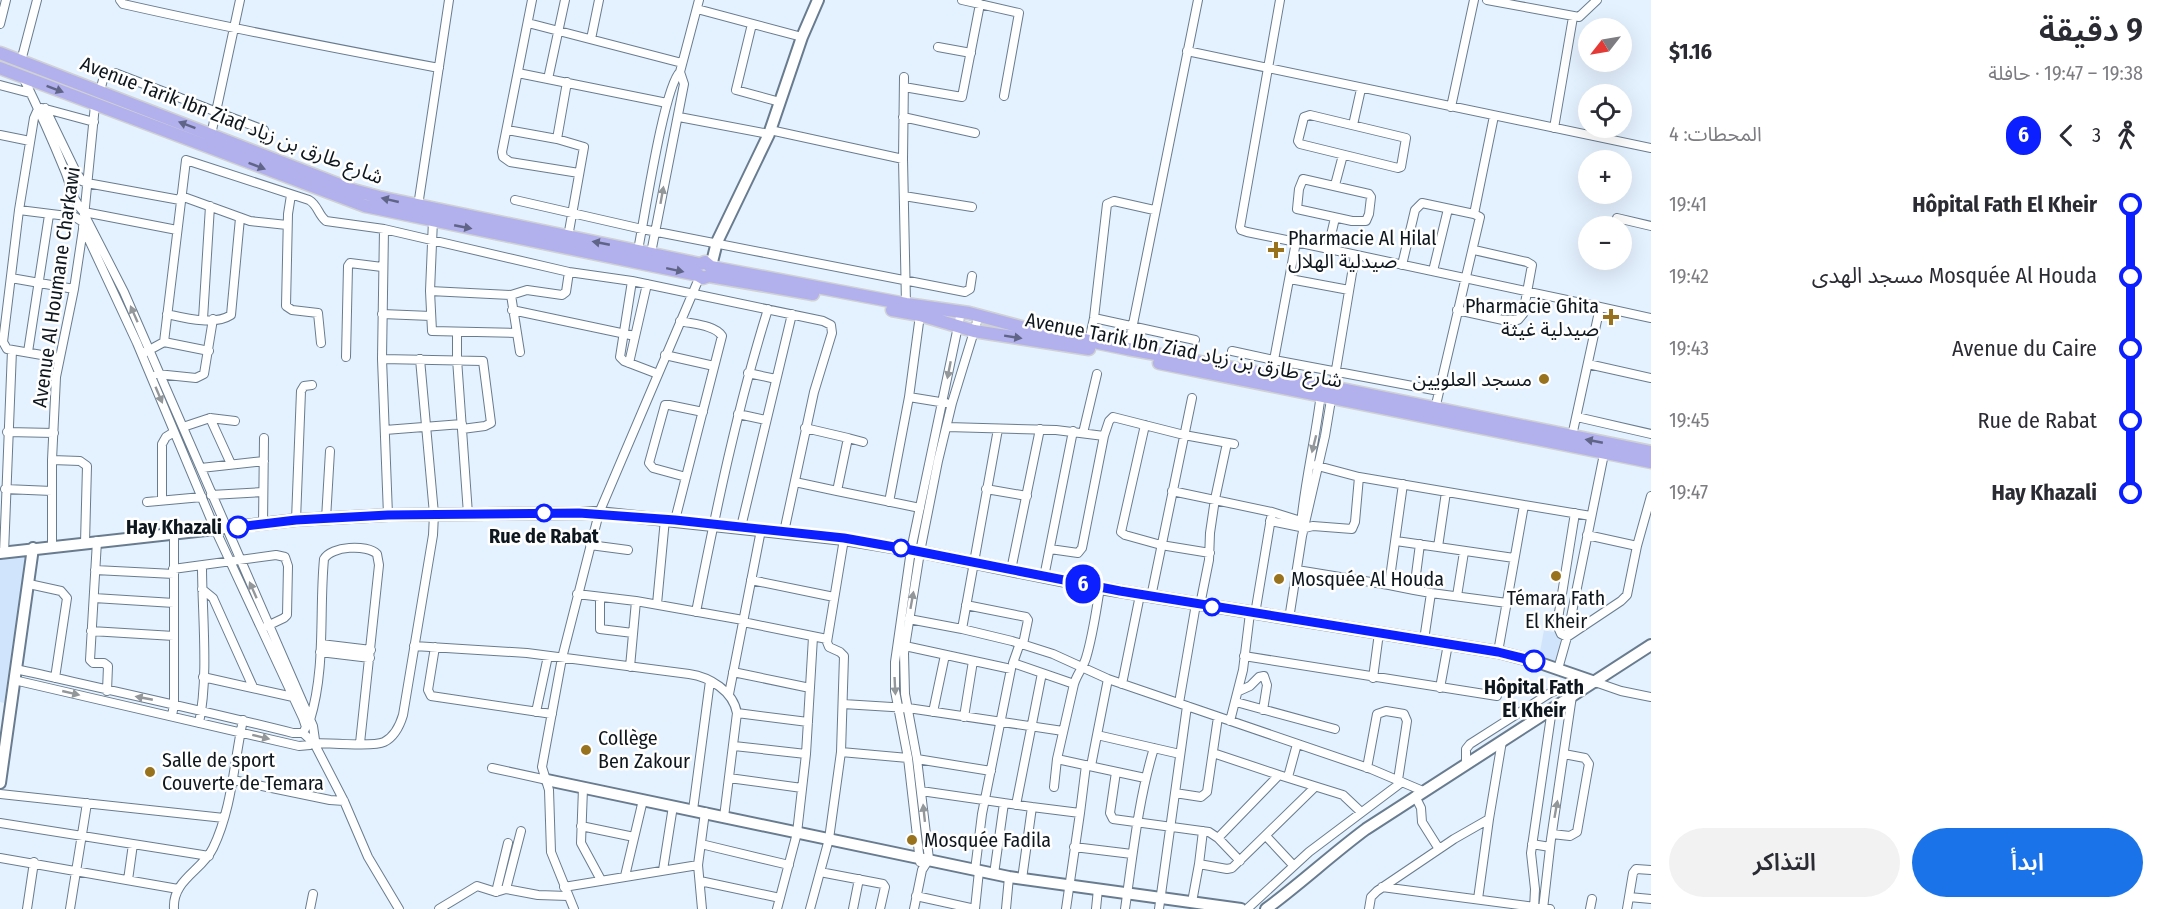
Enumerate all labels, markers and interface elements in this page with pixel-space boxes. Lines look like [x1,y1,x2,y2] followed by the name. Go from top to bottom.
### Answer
[2039,10,2143,50] text: 9 دقيقة
[1578,18,1632,72] north arrow
[1578,18,1632,270] map controls
[1669,38,1712,65] text: $1.16
[76,51,387,192] street label: Avenue Tarik Ibn Ziad شارع طارق بن زياد
[1988,61,2143,85] text: 19:38 – 19:47 · حافلة
[1578,84,1632,138] button: locate
[46,85,64,95] one-way arrow
[2050,119,2083,152] icon: back
[2110,119,2143,152] icon: walk
[178,120,196,130] one-way arrow
[1669,122,1762,146] text: المحطات: 4
[2018,122,2029,148] text: 6
[2092,123,2101,147] text: 3
[1578,150,1632,204] button: +
[248,161,266,171] one-way arrow
[27,165,85,409] street label: Avenue Al Houmane Charkawi
[657,186,666,205] one-way arrow
[1912,191,2097,218] text: Hôpital Fath El Kheir
[1669,192,1707,216] text: 19:41
[380,194,399,204] one-way arrow
[1578,216,1632,270] button: −
[454,222,472,232] one-way arrow
[1288,226,1436,273] place label: Pharmacie Al Hilal صيدلية الهلال
[591,238,610,247] one-way arrow
[1269,243,1283,257] marker: Pharmacie Al Hilal صيدلية الهلال
[1812,262,2097,289] text: Mosquée Al Houda مسجد الهدى
[1669,264,1709,288] text: 19:42
[665,266,684,275] one-way arrow
[1465,294,1599,341] place label: Pharmacie Ghita صيدلية غيثة
[129,305,139,323] one-way arrow
[1023,307,1345,395] street label: Avenue Tarik Ibn Ziad شارع طارق بن زياد
[1604,310,1618,324] marker: Pharmacie Ghita صيدلية غيثة
[1004,333,1023,342] one-way arrow
[1952,335,2097,362] text: Avenue du Caire
[1669,336,1709,360] text: 19:43
[944,360,953,379] one-way arrow
[1413,367,1532,391] place label: مسجد العلويين
[1537,372,1551,386] marker: مسجد العلويين
[154,387,164,405] one-way arrow
[1978,407,2097,434] text: Rue de Rabat
[1669,408,1709,432] text: 19:45
[1309,435,1319,453] one-way arrow
[1584,436,1603,445] one-way arrow
[1991,479,2097,506] text: Hay Khazali
[1669,480,1708,504] text: 19:47
[535,504,553,522] marker: Rue de Rabat
[126,515,222,539] place label: Hay Khazali
[227,516,249,538] marker: Hay Khazali
[489,524,600,548] place label: Rue de Rabat
[892,539,910,557] unlabelled marker
[1064,564,1102,604] line badge: 6
[1291,567,1444,591] place label: Mosquée Al Houda
[1549,569,1563,583] marker: Témara Fath El Kheir
[1078,571,1088,597] text: 6
[1272,572,1286,586] marker: Mosquée Al Houda
[248,580,258,598] one-way arrow
[1507,586,1605,633] place label: Témara Fath El Kheir
[908,590,917,609] one-way arrow
[1203,598,1221,616] unlabelled marker
[1523,650,1545,672] marker: Hôpital Fath El Kheir
[1484,675,1584,722] place label: Hôpital Fath El Kheir
[890,676,899,695] one-way arrow
[62,688,81,698] one-way arrow
[135,693,154,702] one-way arrow
[598,726,690,773] place label: Collège Ben Zakour
[252,732,271,742] one-way arrow
[579,743,593,757] marker: Collège Ben Zakour
[162,748,324,795] place label: Salle de sport Couverte de Temara
[143,765,157,779] marker: Salle de sport Couverte de Temara
[1551,800,1560,819] one-way arrow
[919,804,929,823] one-way arrow
[924,828,1051,852] place label: Mosquée Fadila
[1669,828,1900,897] button: التذاكر
[1912,828,2143,897] button: ابدأ
[905,833,919,847] marker: Mosquée Fadila

